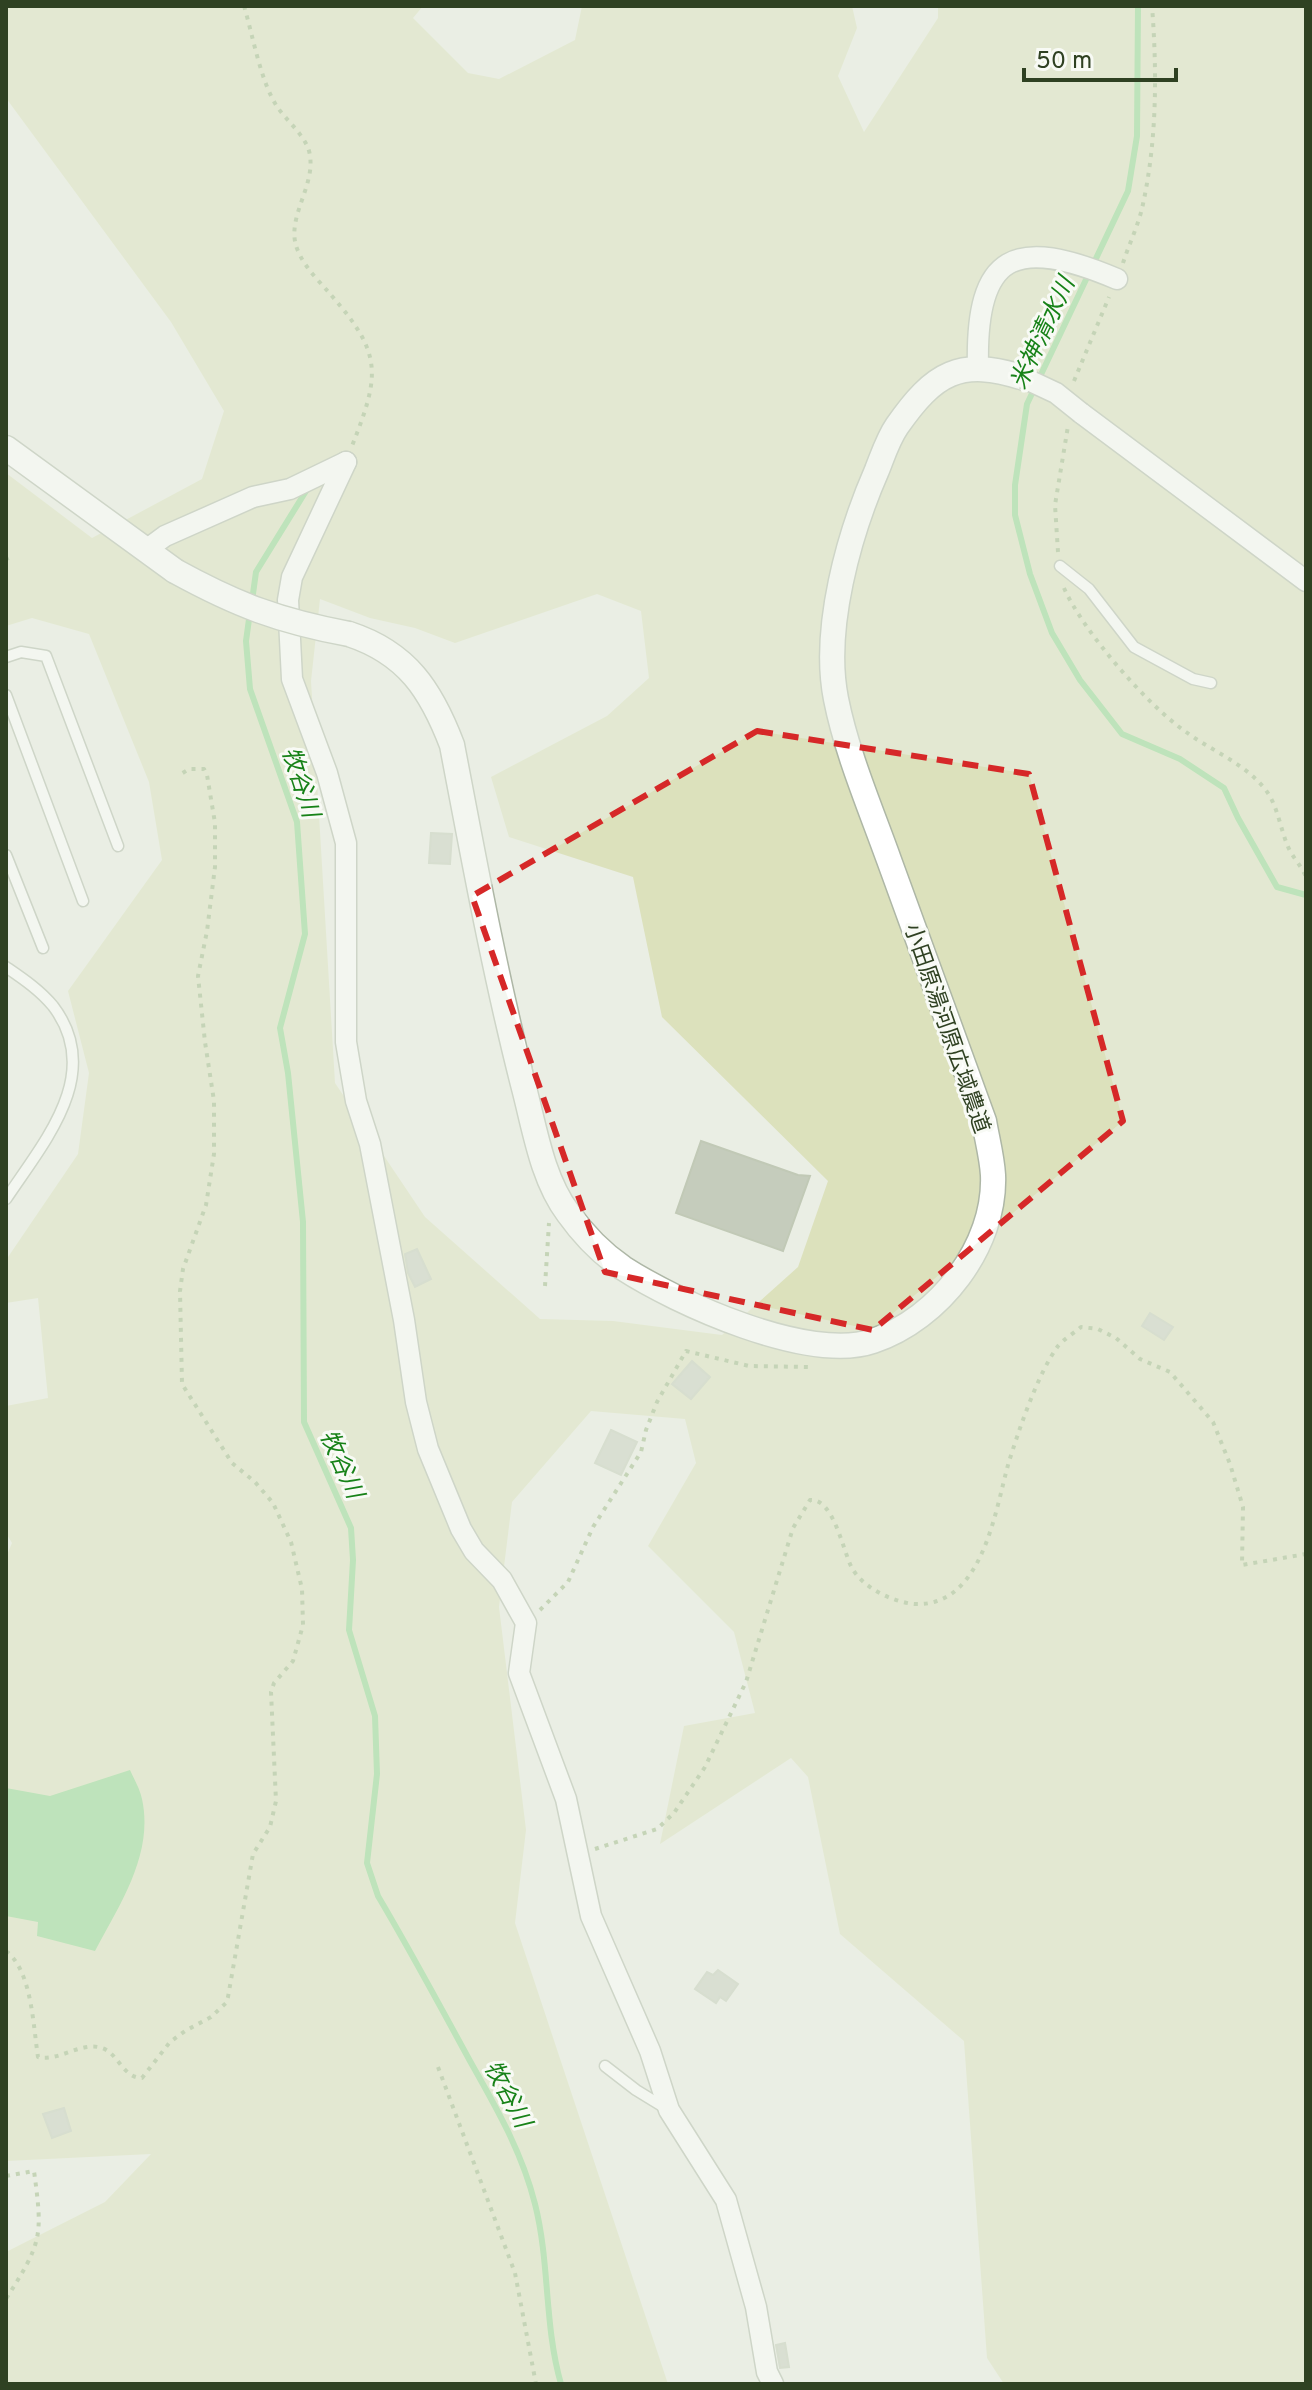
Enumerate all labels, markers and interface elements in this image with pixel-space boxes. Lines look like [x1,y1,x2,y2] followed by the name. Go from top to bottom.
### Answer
[1024,32,1176,82] scale bar
[1036,47,1092,77] text: 50 m
[1005,270,1084,395] water label: 米神清水川
[274,744,325,824] water label: 牧谷川
[897,920,994,1137] street label: 小田原湯河原広域農道
[312,1426,370,1507] water label: 牧谷川
[476,2056,538,2136] water label: 牧谷川

